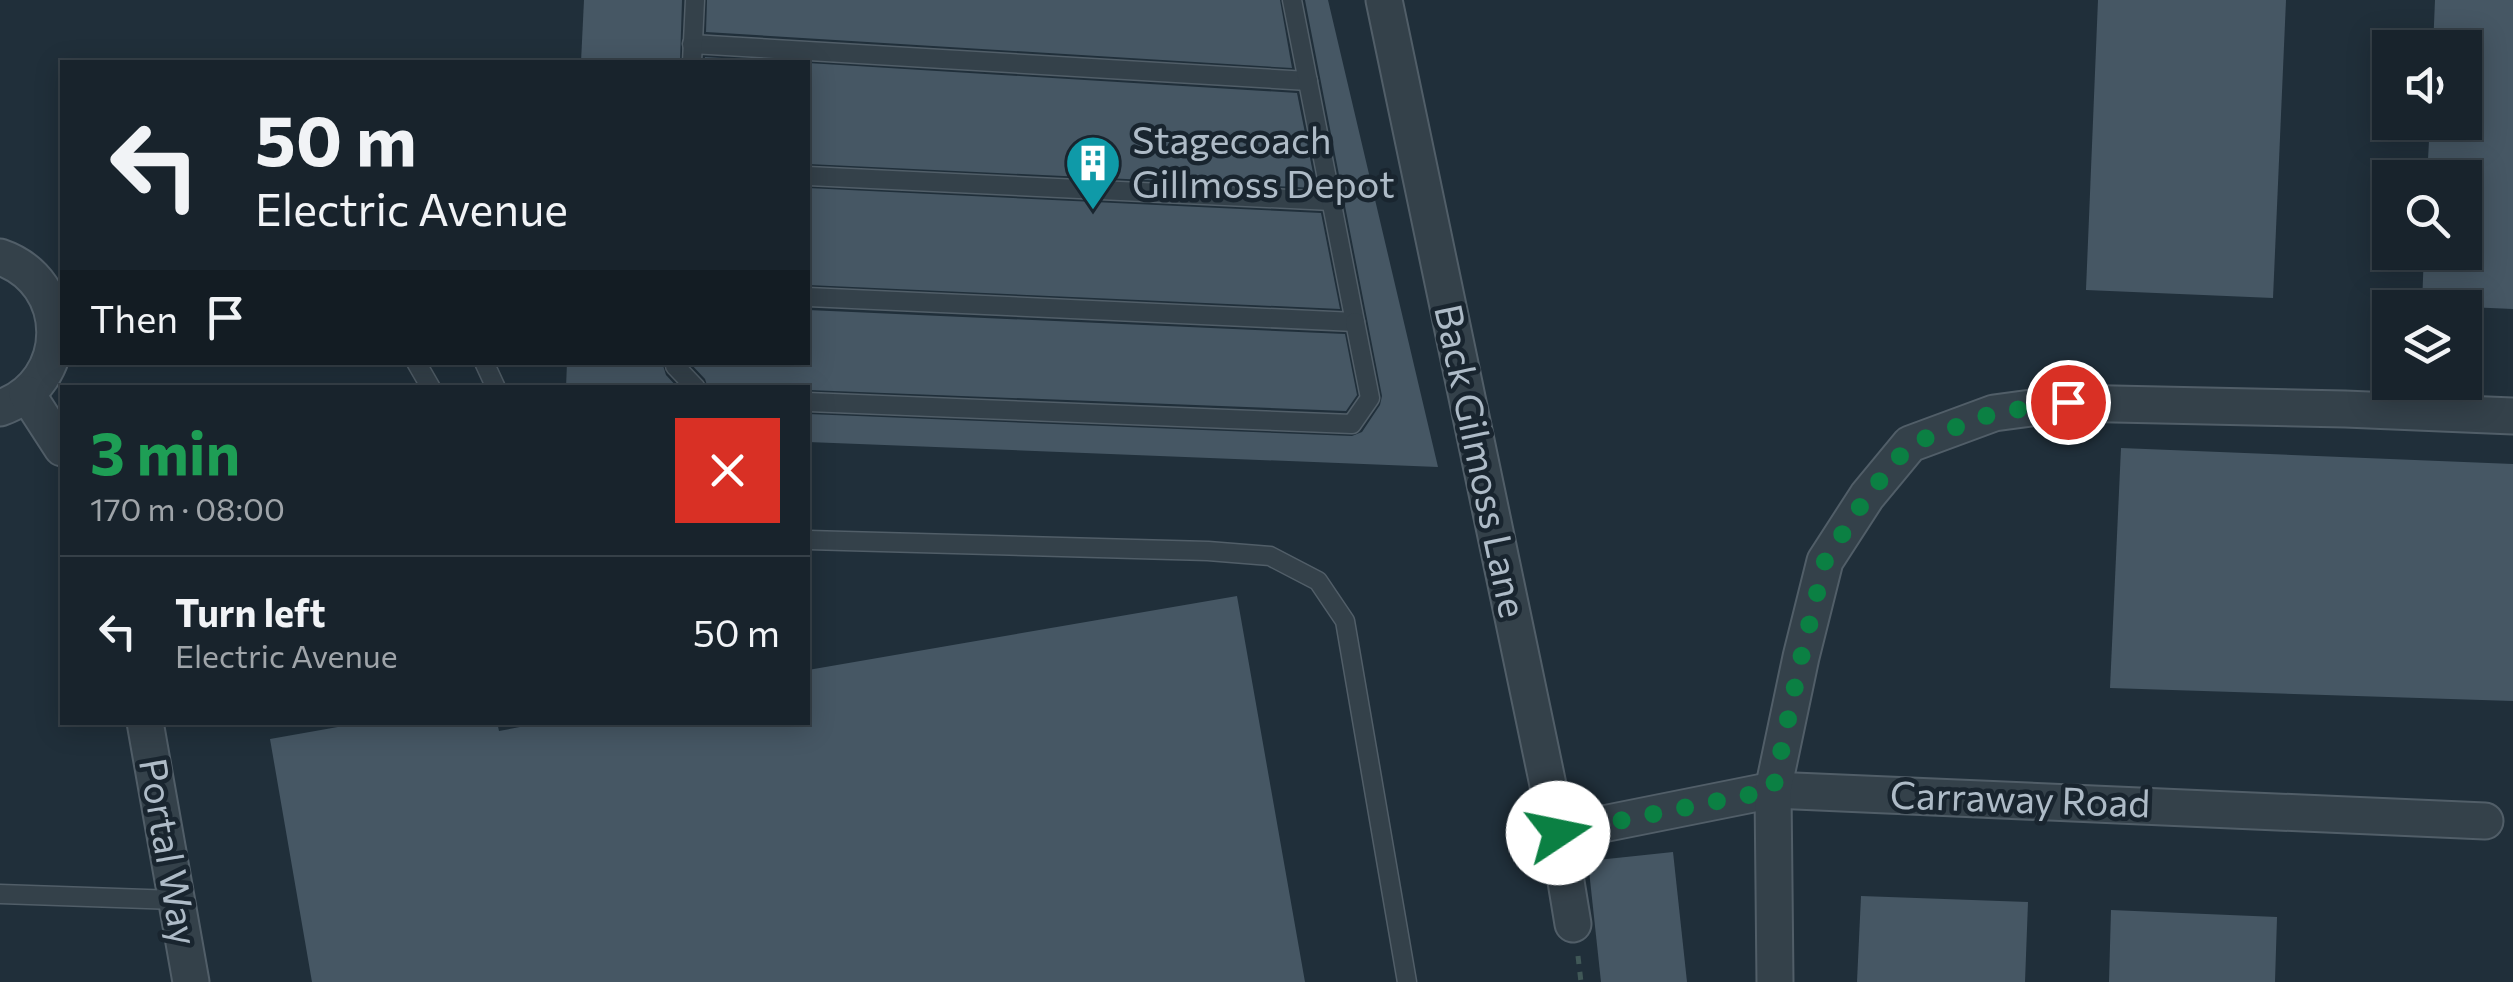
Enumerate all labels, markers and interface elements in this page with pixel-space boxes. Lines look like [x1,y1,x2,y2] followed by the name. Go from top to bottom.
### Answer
[2372,30,2482,400] map controls
[2372,30,2482,140] button: sound
[255,95,417,180] text: 50 m
[90,100,220,230] icon: left
[1132,115,1395,206] place label: Stagecoach Gillmoss Depot
[1063,133,1123,212] building icon: Stagecoach Gillmoss Depot
[2372,160,2482,270] button: search
[255,180,568,235] text: Electric Avenue
[198,290,253,345] icon: arrive
[2372,290,2482,400] button: layers
[90,294,178,341] text: Then
[1426,300,1539,621] street label: Back Gilmoss Lane
[2026,360,2111,445] pin
[2041,375,2096,430] icon: arrive
[90,414,240,487] text: 3 min
[675,418,780,523] button: close
[90,488,285,528] text: 170 m · 08:00
[175,588,326,635] text: Turn left
[90,604,145,659] icon: left
[693,608,780,655] text: 50 m
[175,635,398,675] text: Electric Avenue
[131,754,210,949] street label: Portal Way
[1889,769,2151,826] street label: Carraway Road
[1506,781,1610,885] position arrow

